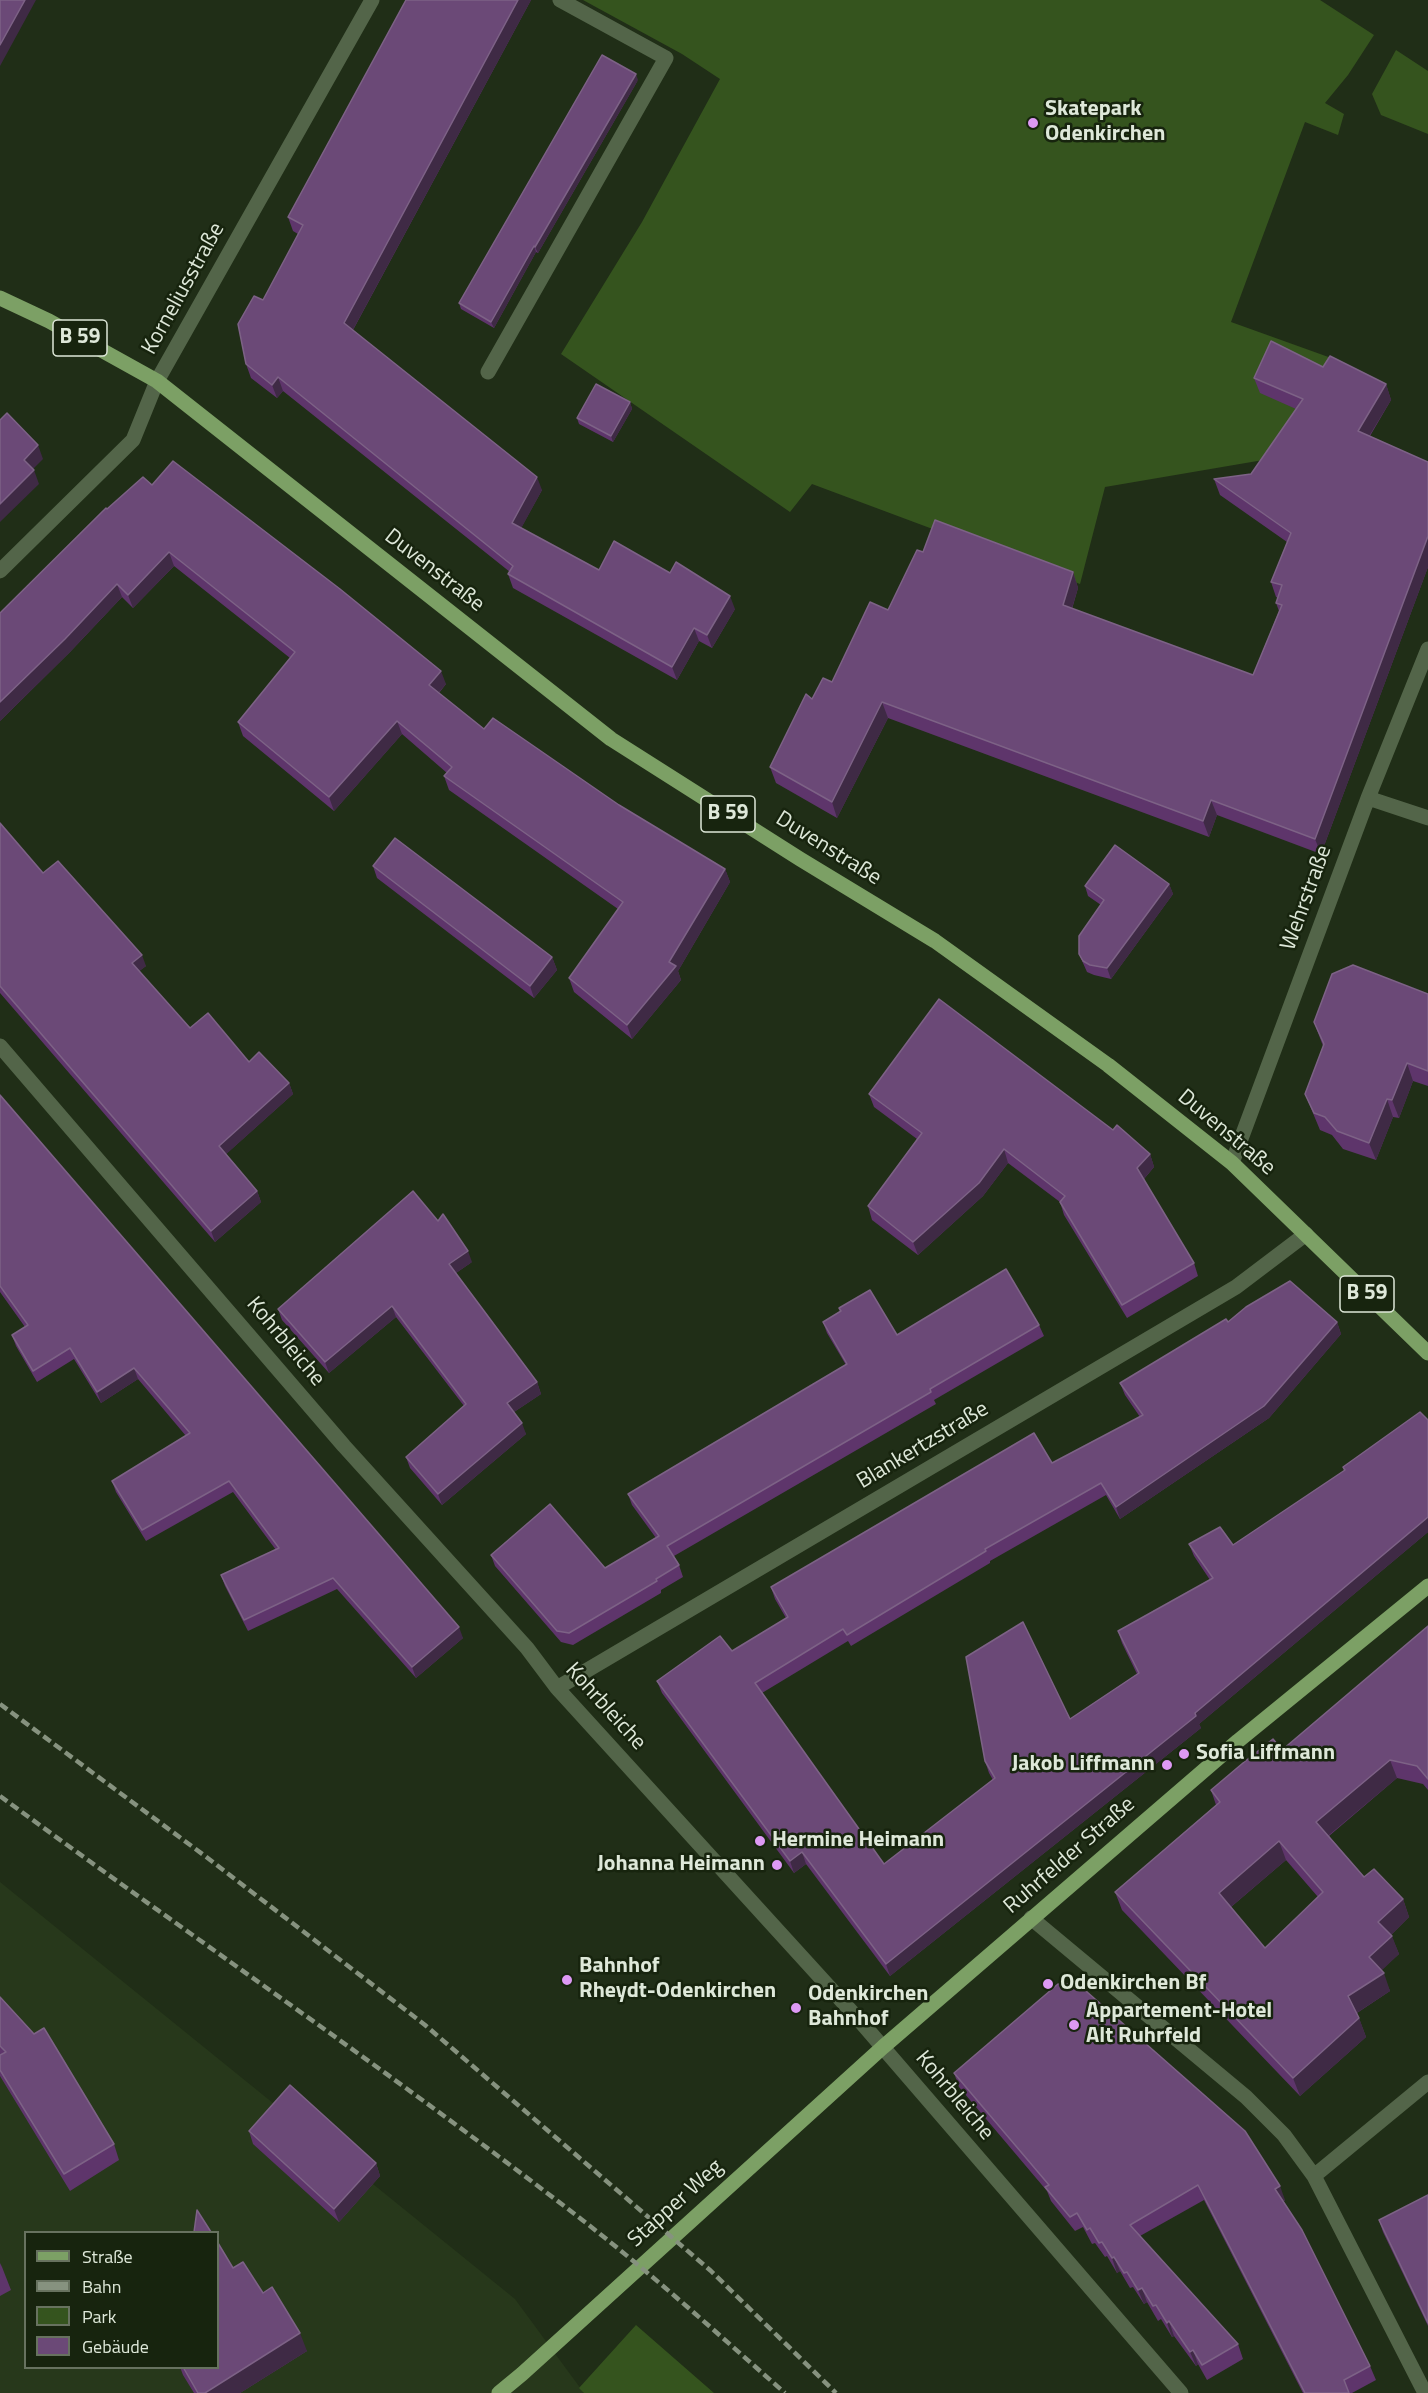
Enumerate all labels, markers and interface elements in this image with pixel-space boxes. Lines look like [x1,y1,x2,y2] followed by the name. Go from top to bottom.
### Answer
[1045,97,1165,148] place label: Skatepark Odenkirchen
[1026,116,1040,130] marker: Skatepark Odenkirchen
[137,219,231,359] street label: Korneliusstraße
[53,320,107,356] road number: B 59
[379,524,489,618] street label: Duvenstraße
[701,796,755,832] road number: B 59
[770,806,886,892] street label: Duvenstraße
[1276,842,1338,954] street label: Wehrstraße
[1172,1084,1280,1182] street label: Duvenstraße
[1340,1276,1394,1312] road number: B 59
[240,1292,330,1392] street label: Kohrbleiche
[853,1396,993,1496] street label: Blankertzstraße
[559,1658,651,1756] street label: Kohrbleiche
[1196,1741,1335,1767] place label: Sofia Liffmann
[1177,1747,1191,1761] marker: Sofia Liffmann
[1012,1752,1155,1778] place label: Jakob Liffmann
[1160,1758,1174,1772] marker: Jakob Liffmann
[999,1792,1141,1920] street label: Ruhrfelder Straße
[772,1828,944,1854] place label: Hermine Heimann
[753,1834,767,1848] marker: Hermine Heimann
[597,1852,765,1878] place label: Johanna Heimann
[770,1858,784,1872] marker: Johanna Heimann
[579,1954,776,2006] place label: Bahnhof Rheydt-Odenkirchen
[1060,1971,1206,1997] place label: Odenkirchen Bf
[560,1973,574,1987] marker: Bahnhof Rheydt-Odenkirchen
[1041,1977,1055,1991] marker: Odenkirchen Bf
[808,1982,928,2034] place label: Odenkirchen Bahnhof
[1086,1999,1272,2050] place label: Appartement-Hotel Alt Ruhrfeld
[789,2001,803,2015] marker: Odenkirchen Bahnhof
[1067,2018,1081,2032] marker: Appartement-Hotel Alt Ruhrfeld
[909,2046,999,2146] street label: Kohrbleiche
[623,2154,729,2254] street label: Stapper Weg
[24,2231,219,2369] legend
[82,2243,133,2270] text: Straße
[82,2273,121,2300] text: Bahn
[82,2303,116,2330] text: Park
[82,2333,149,2360] text: Gebäude

